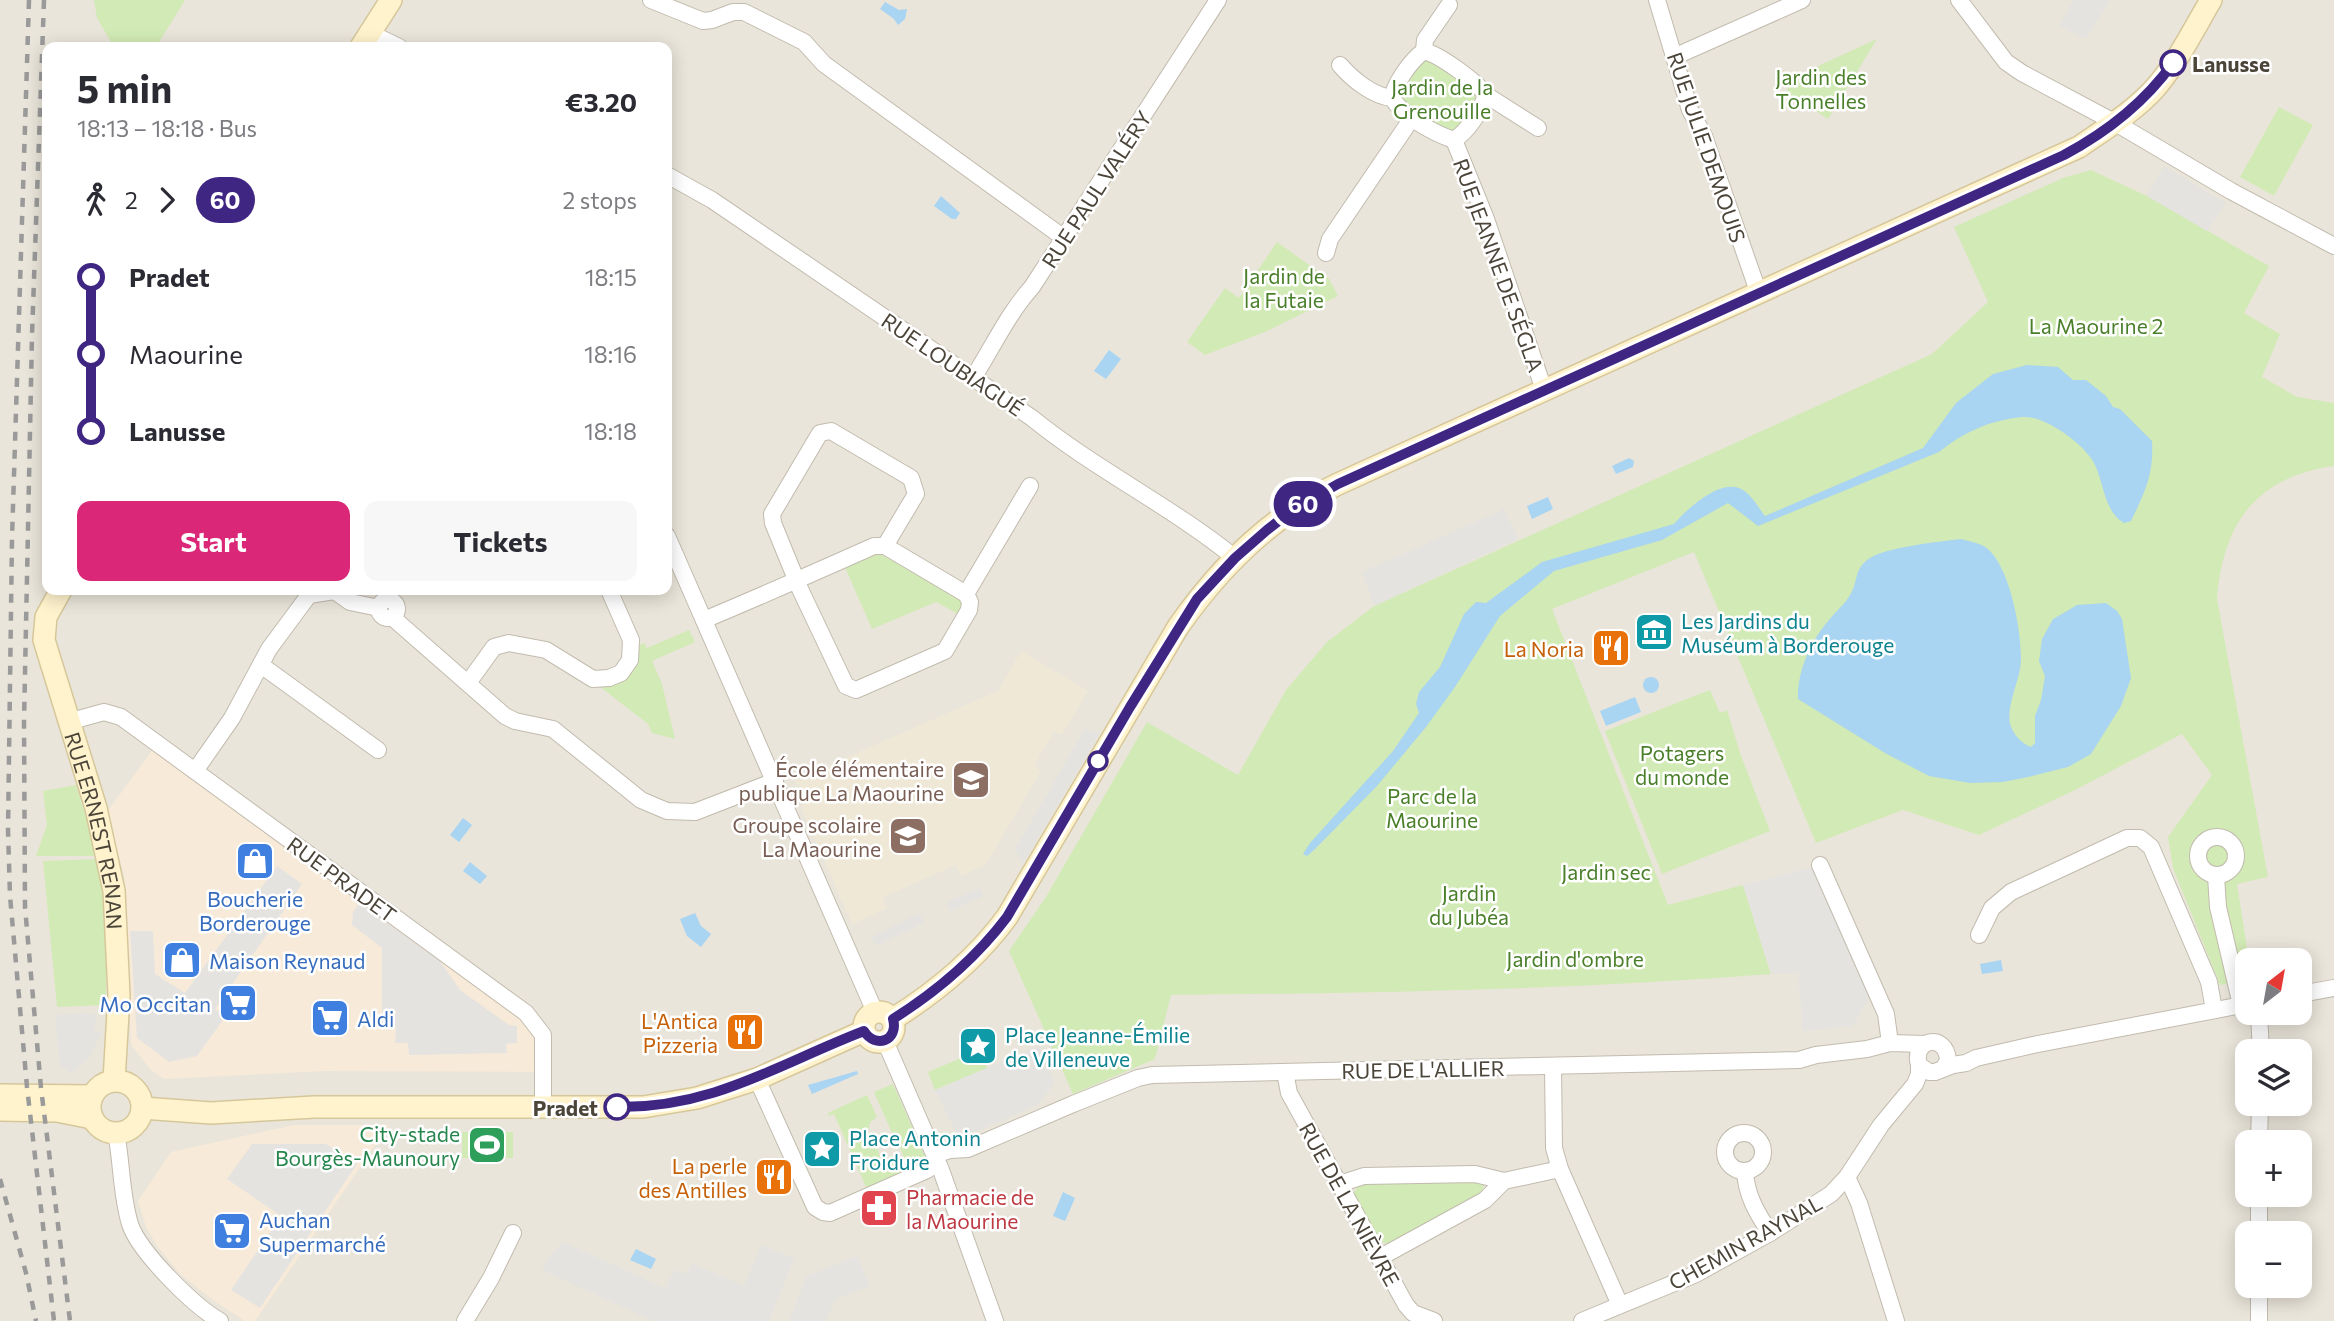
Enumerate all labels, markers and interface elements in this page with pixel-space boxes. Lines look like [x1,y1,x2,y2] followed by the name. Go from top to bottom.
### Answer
[1663,49,1751,245] street label: RUE JULIE DEMOUIS
[2160,50,2186,76] marker: Lanusse
[2192,51,2270,76] place label: Lanusse
[77,64,172,111] text: 5 min
[1775,64,1867,113] park label: Jardin des Tonnelles
[1391,74,1493,123] park label: Jardin de la Grenouille
[565,86,637,117] text: €3.20
[1036,106,1156,272] street label: RUE PAUL VALÉRY
[77,114,257,142] text: 18:13 – 18:18 · Bus
[1449,155,1549,375] street label: RUE JEANNE DE SÉGLA
[77,181,115,219] icon: walk
[148,181,186,219] icon: forward
[210,185,241,214] text: 60
[125,186,138,214] text: 2
[563,186,637,214] text: 2 stops
[129,261,210,292] text: Pradet
[585,263,637,291] text: 18:15
[1243,263,1325,312] park label: Jardin de la Futaie
[877,307,1029,421] street label: RUE LOUBIAGUÉ
[2029,313,2163,338] park label: La Maourine 2
[129,338,243,369] text: Maourine
[584,340,637,368] text: 18:16
[129,415,226,446] text: Lanusse
[584,417,637,445] text: 18:18
[1272,481,1334,527] line badge: 60
[1288,489,1318,518] text: 60
[77,501,350,581] button: Start
[364,501,637,581] button: Tickets
[1681,608,1894,657] place label: Les Jardins du Muséum à Borderouge
[1633,611,1675,653] museum icon: Les Jardins du Muséum à Borderouge
[1590,627,1632,669] restaurant icon: La Noria
[1504,636,1584,661] place label: La Noria
[61,729,128,930] street label: RUE ERNEST RENAN
[1635,740,1729,789] park label: Potagers du monde
[1088,751,1108,771] unlabelled marker
[739,756,944,805] place label: École élémentaire publique La Maourine
[950,759,992,801] school or university icon: École élémentaire publique La Maourine
[1386,783,1478,832] park label: Parc de la Maourine
[732,812,881,861] place label: Groupe scolaire La Maourine
[887,815,929,857] school or university icon: Groupe scolaire La Maourine
[283,831,401,927] street label: RUE PRADET
[234,840,276,882] shop icon: Boucherie Borderouge
[1561,859,1651,884] park label: Jardin sec
[1429,880,1509,929] park label: Jardin du Jubéa
[199,886,311,935] place label: Boucherie Borderouge
[161,939,203,981] shop icon: Maison Reynaud
[1506,946,1644,971] park label: Jardin d'ombre
[209,948,365,973] place label: Maison Reynaud
[2235,948,2312,1026] north arrow
[2235,948,2312,1298] map controls
[217,982,259,1024] supermarket icon: Mo Occitan
[99,991,211,1016] place label: Mo Occitan
[309,997,351,1039] supermarket icon: Aldi
[357,1006,394,1031] place label: Aldi
[641,1008,718,1057] place label: L'Antica Pizzeria
[724,1011,766,1053] restaurant icon: L'Antica Pizzeria
[1005,1022,1190,1071] place label: Place Jeanne-Émilie de Villeneuve
[957,1025,999,1067] place icon: Place Jeanne-Émilie de Villeneuve
[2235,1039,2312,1116] button: layers
[1341,1055,1505,1083] street label: RUE DE L'ALLIER
[604,1094,630,1120] marker: Pradet
[533,1095,598,1120] place label: Pradet
[1295,1118,1405,1290] street label: RUE DE LA NIÈVRE
[275,1121,460,1170] place label: City-stade Bourgès-Maunoury
[466,1124,508,1166] sports icon: City-stade Bourgès-Maunoury
[849,1125,981,1174] place label: Place Antonin Froidure
[801,1128,843,1170] place icon: Place Antonin Froidure
[2235,1130,2312,1207] button: +
[638,1153,747,1202] place label: La perle des Antilles
[753,1156,795,1198] restaurant icon: La perle des Antilles
[906,1184,1034,1233] place label: Pharmacie de la Maourine
[858,1187,900,1229] pharmacy icon: Pharmacie de la Maourine
[1664,1190,1826,1294] street label: CHEMIN RAYNAL
[259,1207,386,1256] place label: Auchan Supermarché
[211,1210,253,1252] supermarket icon: Auchan Supermarché
[2235,1221,2312,1298] button: −

